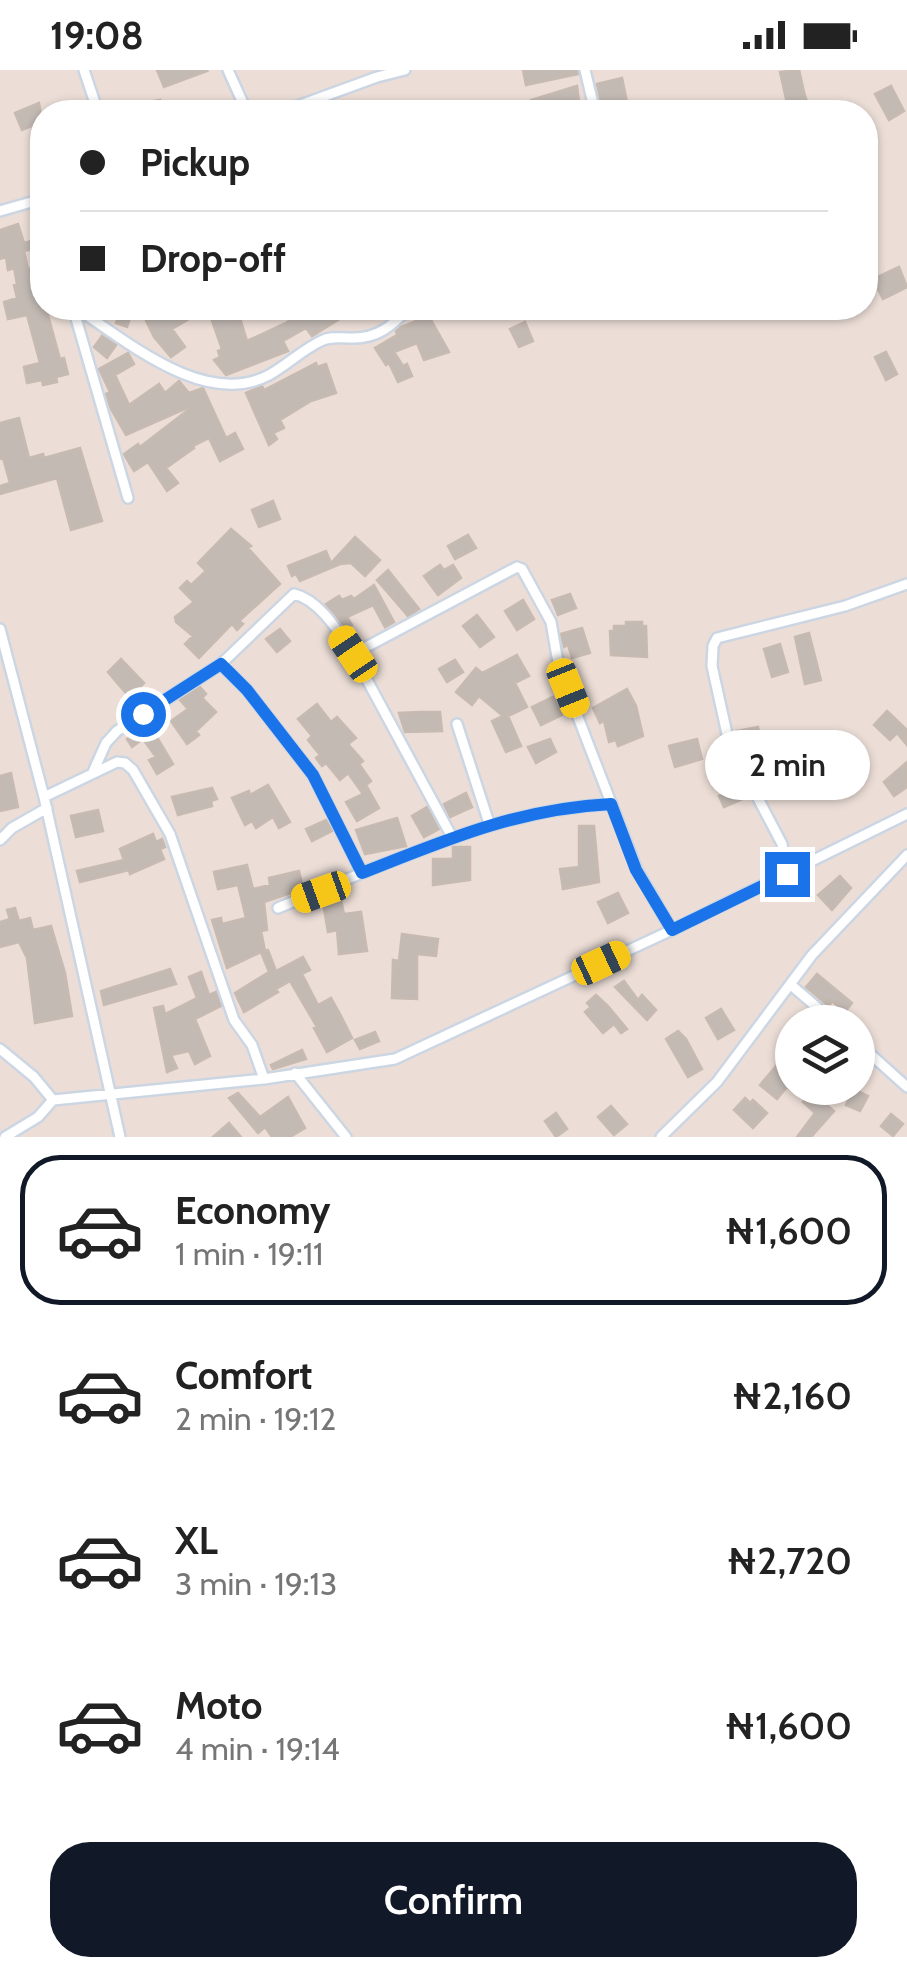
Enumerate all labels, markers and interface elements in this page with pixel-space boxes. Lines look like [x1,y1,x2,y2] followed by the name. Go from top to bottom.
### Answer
[50,12,144,59] text: 19:08
[140,139,250,186] text: Pickup
[140,235,286,282] text: Drop-off
[324,621,382,687] car
[543,655,593,721] car
[121,692,166,737] route start
[704,729,870,799] callout: 2 min
[749,745,826,784] text: 2 min
[765,852,810,897] route end
[288,868,354,916] car
[567,937,635,989] car
[775,1005,875,1105] map controls
[775,1005,875,1105] button: layers
[55,1185,145,1275] icon: car
[175,1187,330,1234] text: Economy
[724,1207,852,1254] text: ₦1,600
[175,1234,324,1273] text: 1 min · 19:11
[55,1350,145,1440] icon: car
[175,1352,312,1399] text: Comfort
[732,1372,852,1419] text: ₦2,160
[175,1399,336,1438] text: 2 min · 19:12
[55,1515,145,1605] icon: car
[175,1517,218,1564] text: XL
[727,1537,852,1584] text: ₦2,720
[175,1564,337,1603] text: 3 min · 19:13
[55,1680,145,1770] icon: car
[175,1682,262,1729] text: Moto
[724,1702,852,1749] text: ₦1,600
[175,1729,340,1768] text: 4 min · 19:14
[50,1842,857,1957] button: Confirm

